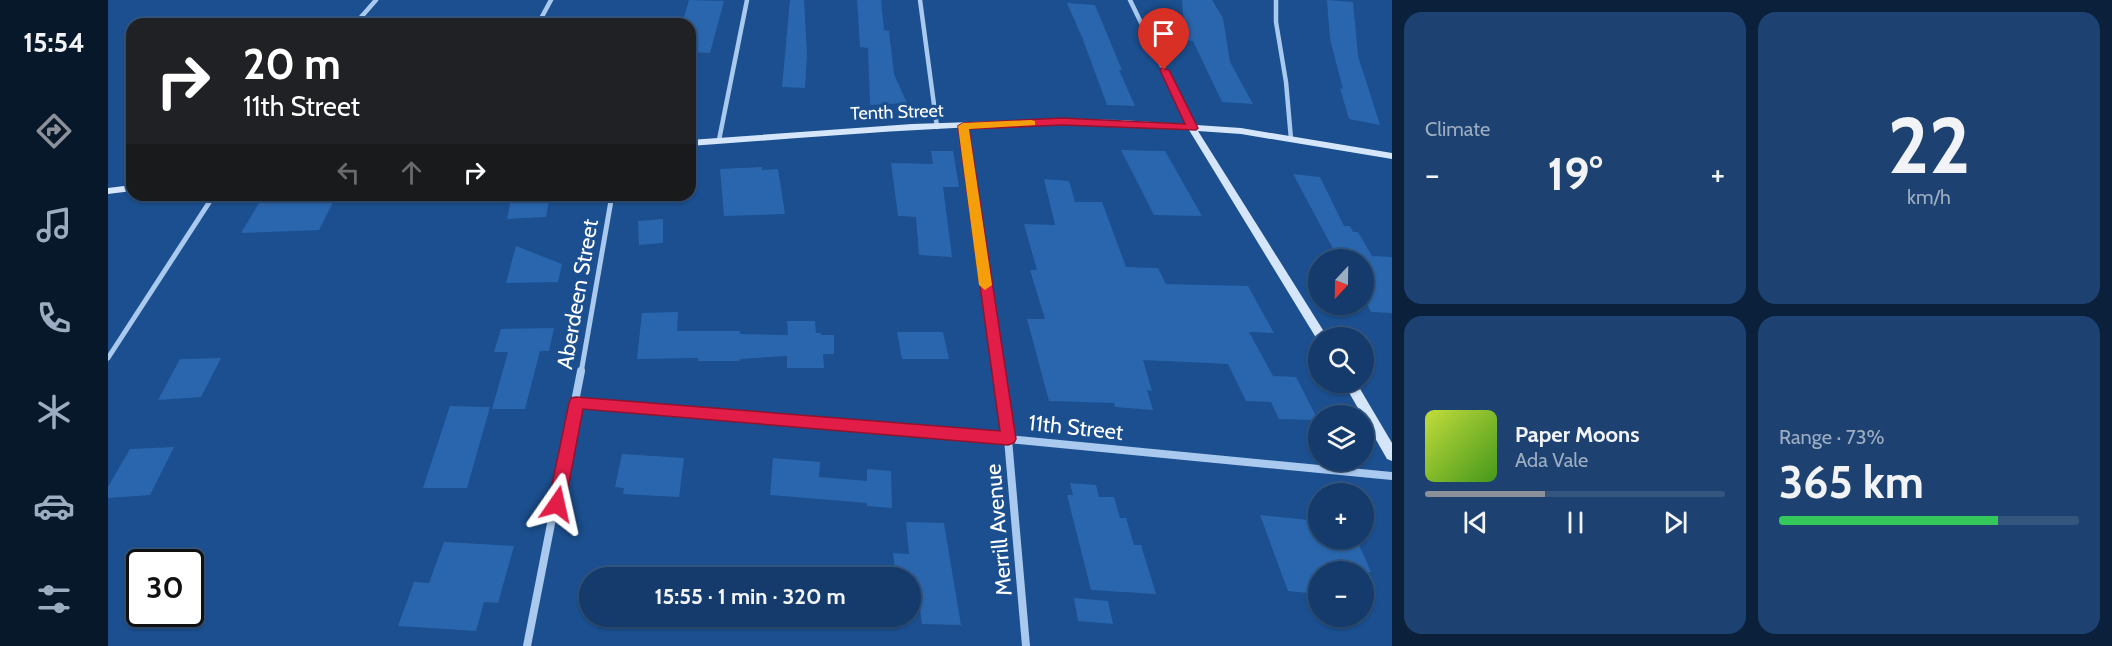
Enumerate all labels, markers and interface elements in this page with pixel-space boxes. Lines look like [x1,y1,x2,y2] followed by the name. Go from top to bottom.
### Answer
[1138,8,1189,70] pin
[1147,17,1180,50] icon: arrive
[23,26,85,59] text: 15:54
[243,38,341,90] text: 20 m
[144,42,222,120] icon: right
[243,90,360,123] text: 11th Street
[1888,98,1970,193] text: 22
[850,99,944,125] street label: Tenth Street
[33,110,75,152] icon: directions
[1425,117,1490,141] text: Climate
[1548,147,1602,201] text: 19°
[1425,154,1440,194] text: −
[1710,154,1725,194] text: +
[332,156,365,189] icon: left
[395,156,428,189] icon: ahead
[458,156,491,189] icon: right
[1907,185,1951,209] text: km/h
[33,204,75,246] icon: music
[551,216,604,371] street label: Aberdeen Street
[1308,249,1374,315] north arrow
[1308,249,1374,627] map controls
[33,297,75,339] icon: phone
[1308,327,1374,393] button: search
[33,391,75,433] icon: climate
[1308,405,1374,471] button: layers
[1027,409,1125,446] street label: 11th Street
[1515,421,1639,448] text: Paper Moons
[1779,425,1885,449] text: Range · 73%
[1515,448,1588,472] text: Ada Vale
[1779,455,1924,509] text: 365 km
[979,463,1018,597] street label: Merrill Avenue
[525,472,589,536] position arrow
[1308,483,1374,549] button: +
[33,485,75,527] icon: car
[1459,506,1492,539] icon: previous
[1559,506,1592,539] icon: pause
[1659,506,1692,539] icon: next
[126,549,204,627] speed limit sign: 30
[1308,561,1374,627] button: −
[33,578,75,620] icon: filters
[654,583,846,610] text: 15:55 · 1 min · 320 m

